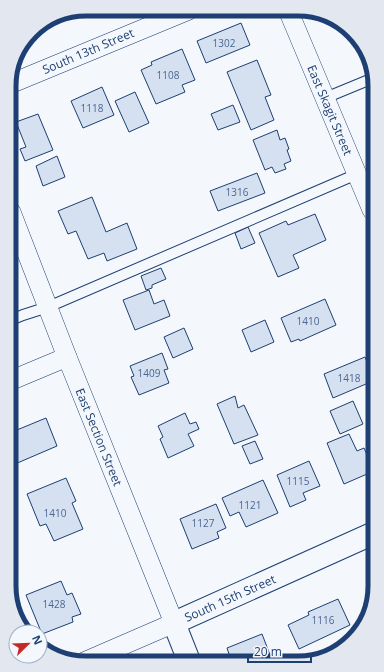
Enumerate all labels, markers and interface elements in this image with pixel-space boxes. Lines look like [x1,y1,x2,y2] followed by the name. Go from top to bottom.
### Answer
[40,24,136,78] street label: South 13th Street
[213,36,236,50] house number: 1302
[303,62,357,158] street label: East Skagit Street
[157,68,180,82] house number: 1108
[81,101,104,115] house number: 1118
[226,185,249,199] house number: 1316
[297,314,320,328] house number: 1410
[138,366,161,380] house number: 1409
[338,371,361,385] house number: 1418
[72,386,126,488] street label: East Section Street
[287,474,310,488] house number: 1115
[239,498,261,512] house number: 1121
[44,506,67,520] house number: 1410
[192,516,215,530] house number: 1127
[182,570,278,626] street label: South 15th Street
[43,597,66,611] house number: 1428
[312,613,335,627] house number: 1116
[8,624,48,664] north arrow
[29,633,46,647] text: N
[248,638,311,664] scale bar
[254,643,282,660] text: 20 m

